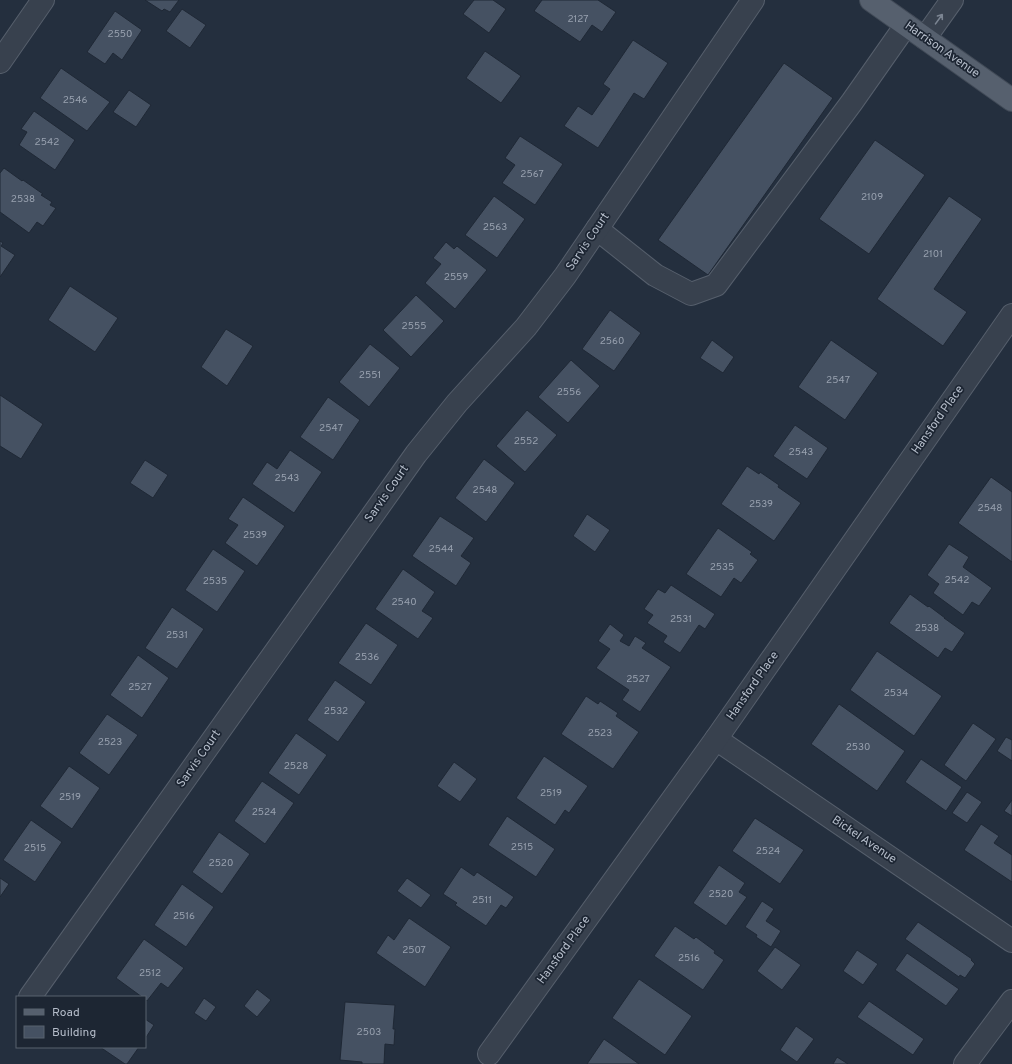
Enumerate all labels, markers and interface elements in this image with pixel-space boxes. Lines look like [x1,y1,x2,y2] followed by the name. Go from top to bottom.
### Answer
[567,13,589,26] house number: 2127
[934,14,943,25] one-way arrow
[901,18,983,82] street label: Harrison Avenue
[108,28,132,41] house number: 2550
[63,94,87,107] house number: 2546
[35,136,59,149] house number: 2542
[520,168,544,181] house number: 2567
[861,191,883,204] house number: 2109
[11,193,35,206] house number: 2538
[563,210,613,274] street label: Sarvis Court
[483,221,507,234] house number: 2563
[923,248,943,261] house number: 2101
[444,271,468,284] house number: 2559
[402,320,426,333] house number: 2555
[600,335,624,348] house number: 2560
[359,369,381,382] house number: 2551
[826,374,850,387] house number: 2547
[908,382,968,458] street label: Hansford Place
[557,386,581,399] house number: 2556
[319,422,343,435] house number: 2547
[514,435,538,448] house number: 2552
[789,446,813,459] house number: 2543
[361,462,413,526] street label: Sarvis Court
[275,472,299,485] house number: 2543
[473,484,497,497] house number: 2548
[749,498,773,511] house number: 2539
[978,502,1002,515] house number: 2548
[243,529,267,542] house number: 2539
[429,543,453,556] house number: 2544
[710,561,734,574] house number: 2535
[945,574,969,587] house number: 2542
[203,575,227,588] house number: 2535
[391,596,417,609] house number: 2540
[670,613,692,626] house number: 2531
[915,622,939,635] house number: 2538
[166,629,188,642] house number: 2531
[723,648,783,724] street label: Hansford Place
[355,651,379,664] house number: 2536
[626,673,650,686] house number: 2527
[128,681,152,694] house number: 2527
[884,687,908,700] house number: 2534
[324,705,348,718] house number: 2532
[173,727,225,791] street label: Sarvis Court
[588,727,612,740] house number: 2523
[98,736,122,749] house number: 2523
[846,741,870,754] house number: 2530
[284,760,308,773] house number: 2528
[540,787,562,800] house number: 2519
[59,791,81,804] house number: 2519
[252,806,276,819] house number: 2524
[828,812,900,868] street label: Bickel Avenue
[511,841,533,854] house number: 2515
[24,842,46,855] house number: 2515
[756,845,780,858] house number: 2524
[209,857,233,870] house number: 2520
[709,888,733,901] house number: 2520
[472,894,492,907] house number: 2511
[173,910,195,923] house number: 2516
[534,913,594,987] street label: Hansford Place
[402,944,426,957] house number: 2507
[678,952,700,965] house number: 2516
[139,967,161,980] house number: 2512
[16,996,146,1048] legend
[52,1005,80,1021] text: Road
[52,1025,96,1041] text: Building
[357,1026,381,1039] house number: 2503

